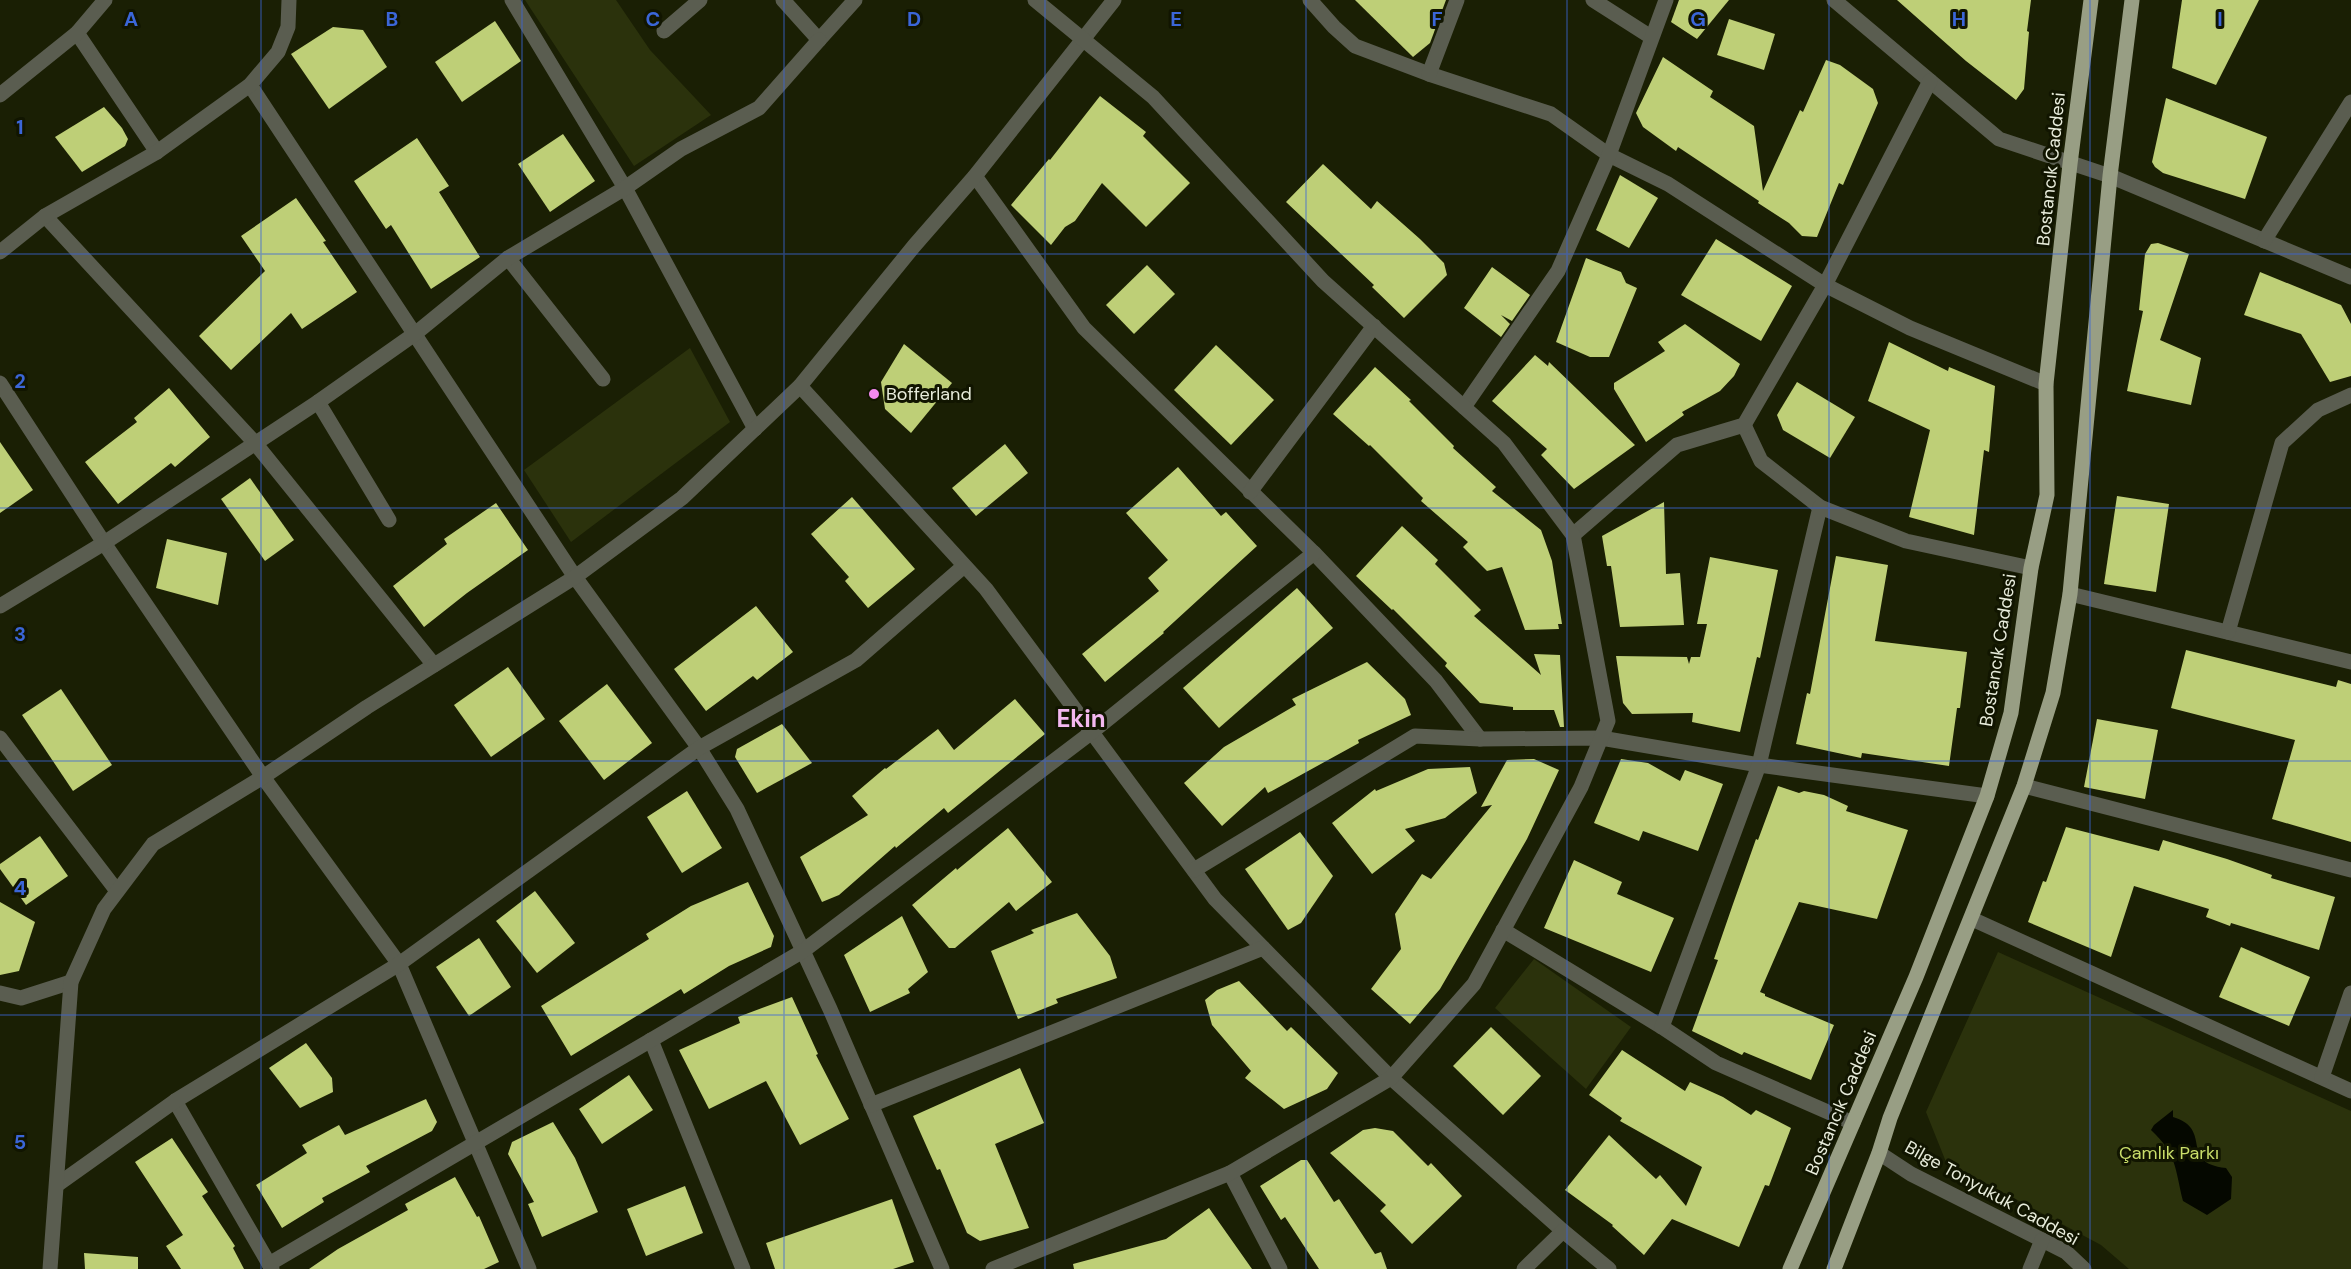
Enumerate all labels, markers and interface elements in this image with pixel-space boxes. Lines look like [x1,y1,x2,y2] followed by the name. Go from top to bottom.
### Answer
[124,6,138,32] text: A
[386,6,398,32] text: B
[646,6,660,32] text: C
[907,6,921,32] text: D
[1170,6,1182,32] text: E
[1431,6,1443,32] text: F
[1690,6,1706,32] text: G
[1952,6,1966,32] text: H
[2217,6,2223,32] text: I
[2031,91,2071,247] street label: Bostancık Caddesi
[16,114,24,140] text: 1
[14,368,26,394] text: 2
[886,382,972,406] place label: Bofferland
[867,387,881,401] marker: Bofferland
[1974,572,2022,728] street label: Bostancık Caddesi
[14,621,26,647] text: 3
[1056,703,1106,734] district label: Ekin
[14,875,27,901] text: 4
[1800,1027,1882,1179] street label: Bostancık Caddesi
[14,1129,26,1155] text: 5
[1901,1135,2083,1251] street label: Bilge Tonyukuk Caddesi
[2119,1141,2219,1165] park label: Çamlık Parkı

